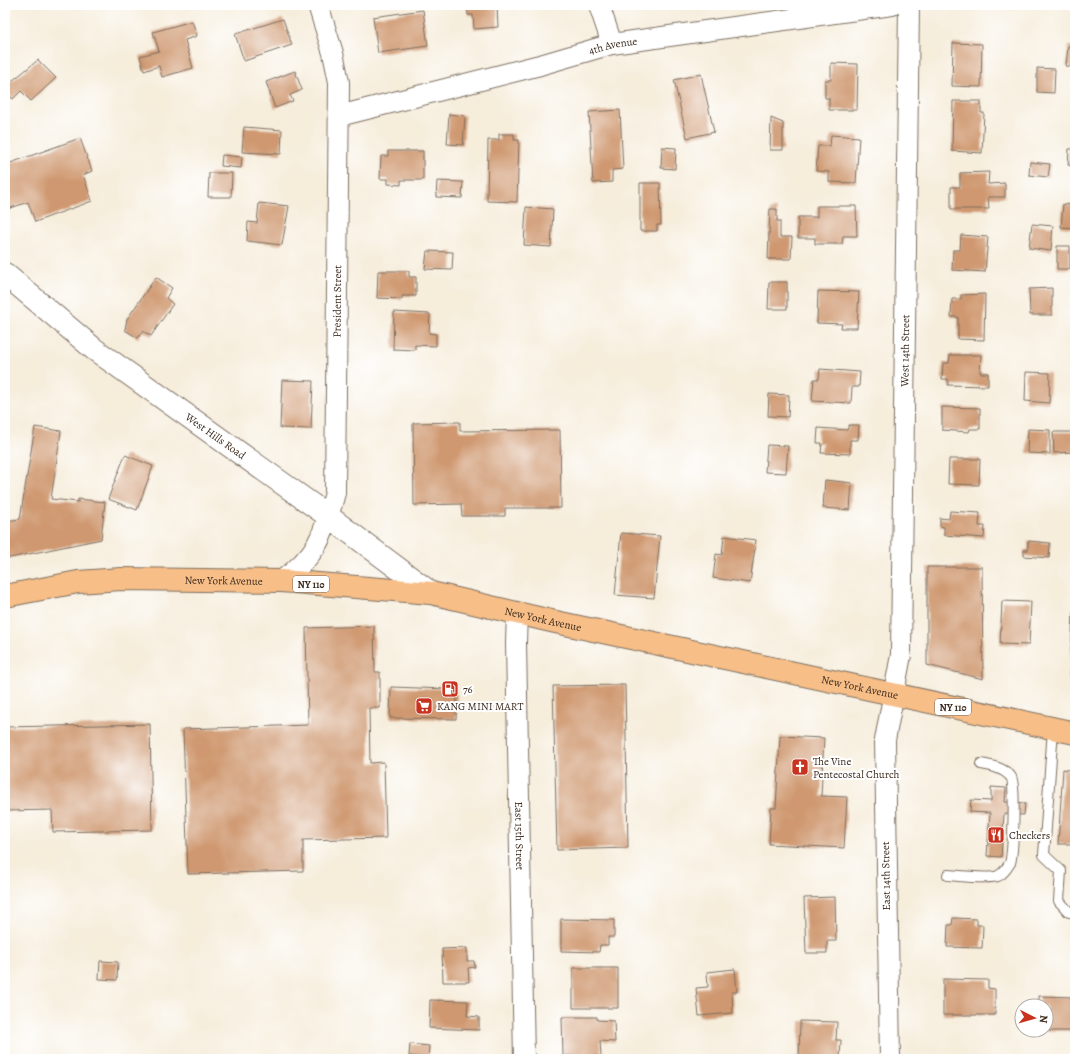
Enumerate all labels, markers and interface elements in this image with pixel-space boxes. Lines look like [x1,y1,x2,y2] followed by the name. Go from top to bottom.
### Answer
[587,33,638,58] street label: 4th Avenue
[329,265,345,338] street label: President Street
[897,314,913,388] street label: West 14th Street
[182,409,249,463] street label: West Hills Road
[184,572,263,588] street label: New York Avenue
[293,576,329,592] road number: NY 110
[503,603,583,635] street label: New York Avenue
[820,672,900,703] street label: New York Avenue
[440,679,460,699] fuel station icon: 76
[463,682,473,697] place label: 76
[414,696,434,716] supermarket icon: KANG MINI MART
[437,699,523,714] place label: KANG MINI MART
[935,699,971,715] road number: NY 110
[813,754,900,782] place label: The Vine Pentecostal Church
[790,757,810,777] church icon: The Vine Pentecostal Church
[512,801,528,871] street label: East 15th Street
[986,825,1006,845] restaurant icon: Checkers
[1009,828,1050,843] place label: Checkers
[878,841,894,911] street label: East 14th Street
[1014,998,1054,1038] north arrow
[1036,1014,1051,1024] text: N

